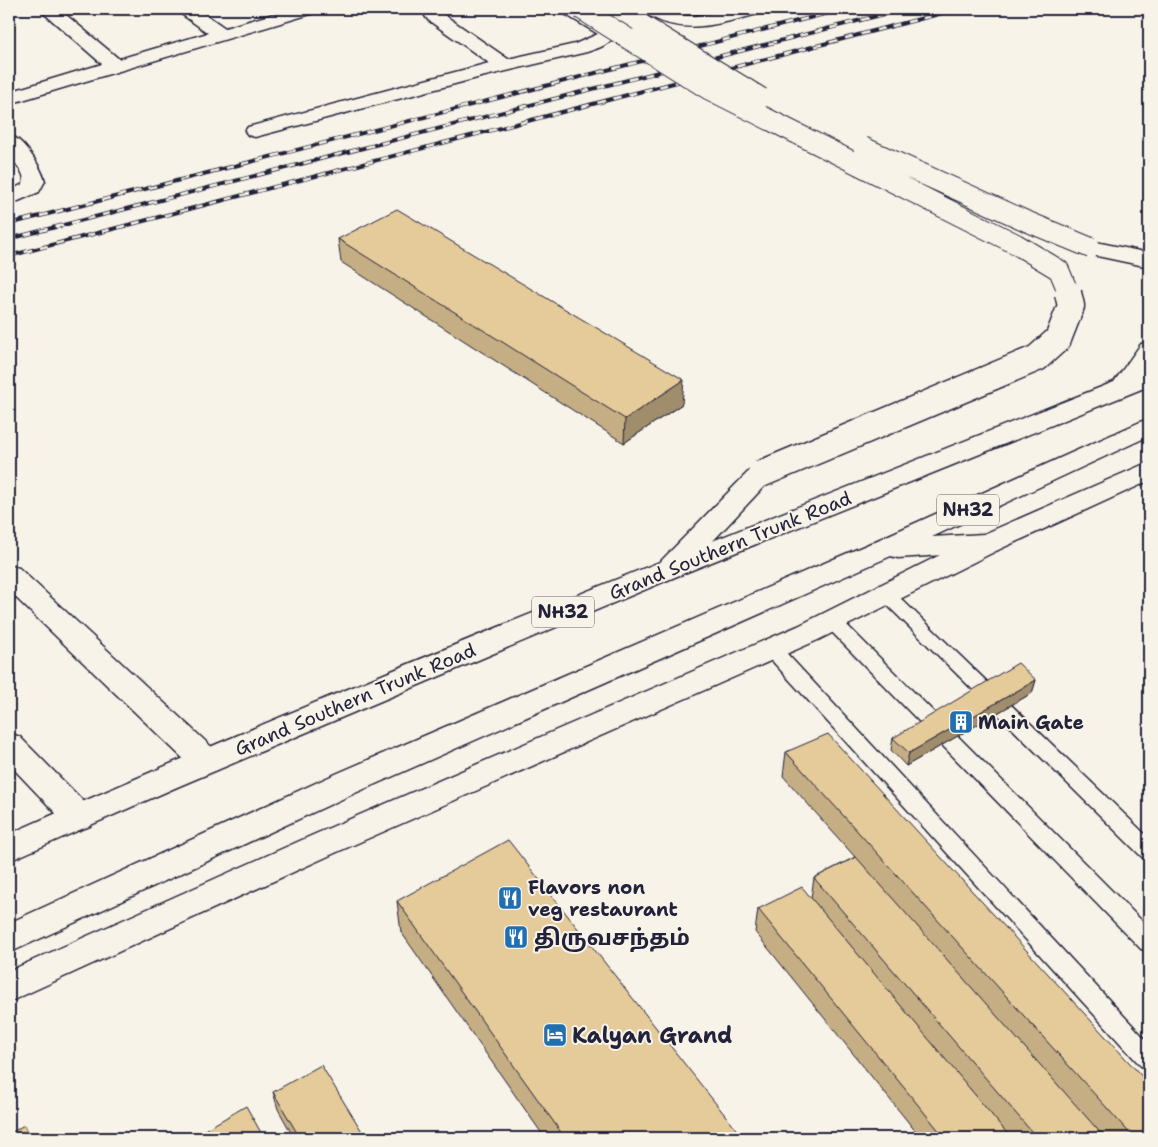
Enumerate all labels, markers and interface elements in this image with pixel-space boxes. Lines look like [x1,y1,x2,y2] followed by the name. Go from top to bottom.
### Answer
[605,485,855,606] street label: Grand Southern Trunk Road
[937,494,999,526] road number: NH32
[532,596,594,628] road number: NH32
[231,637,479,762] street label: Grand Southern Trunk Road
[948,709,974,735] building icon: Main Gate
[978,710,1084,735] place label: Main Gate
[528,875,678,922] place label: Flavors non veg restaurant
[497,885,523,911] restaurant icon: Flavors non veg restaurant
[534,923,690,952] place label: திருவசந்தம்
[503,924,529,950] restaurant icon: திருவசந்தம்
[572,1021,732,1050] place label: Kalyan Grand
[542,1022,568,1048] hotel icon: Kalyan Grand

